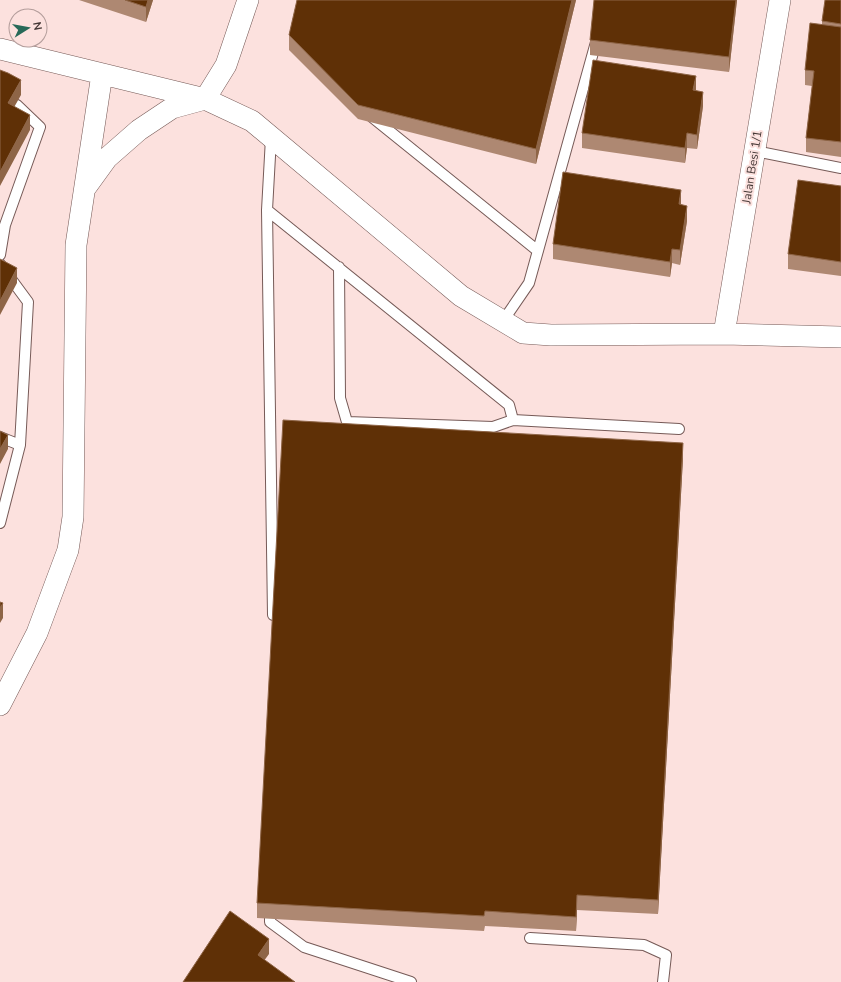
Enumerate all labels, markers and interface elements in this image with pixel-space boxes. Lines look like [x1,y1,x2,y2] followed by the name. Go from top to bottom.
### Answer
[8,8,48,48] north arrow
[29,21,45,32] text: N
[738,129,766,206] street label: Jalan Besi 1/1

